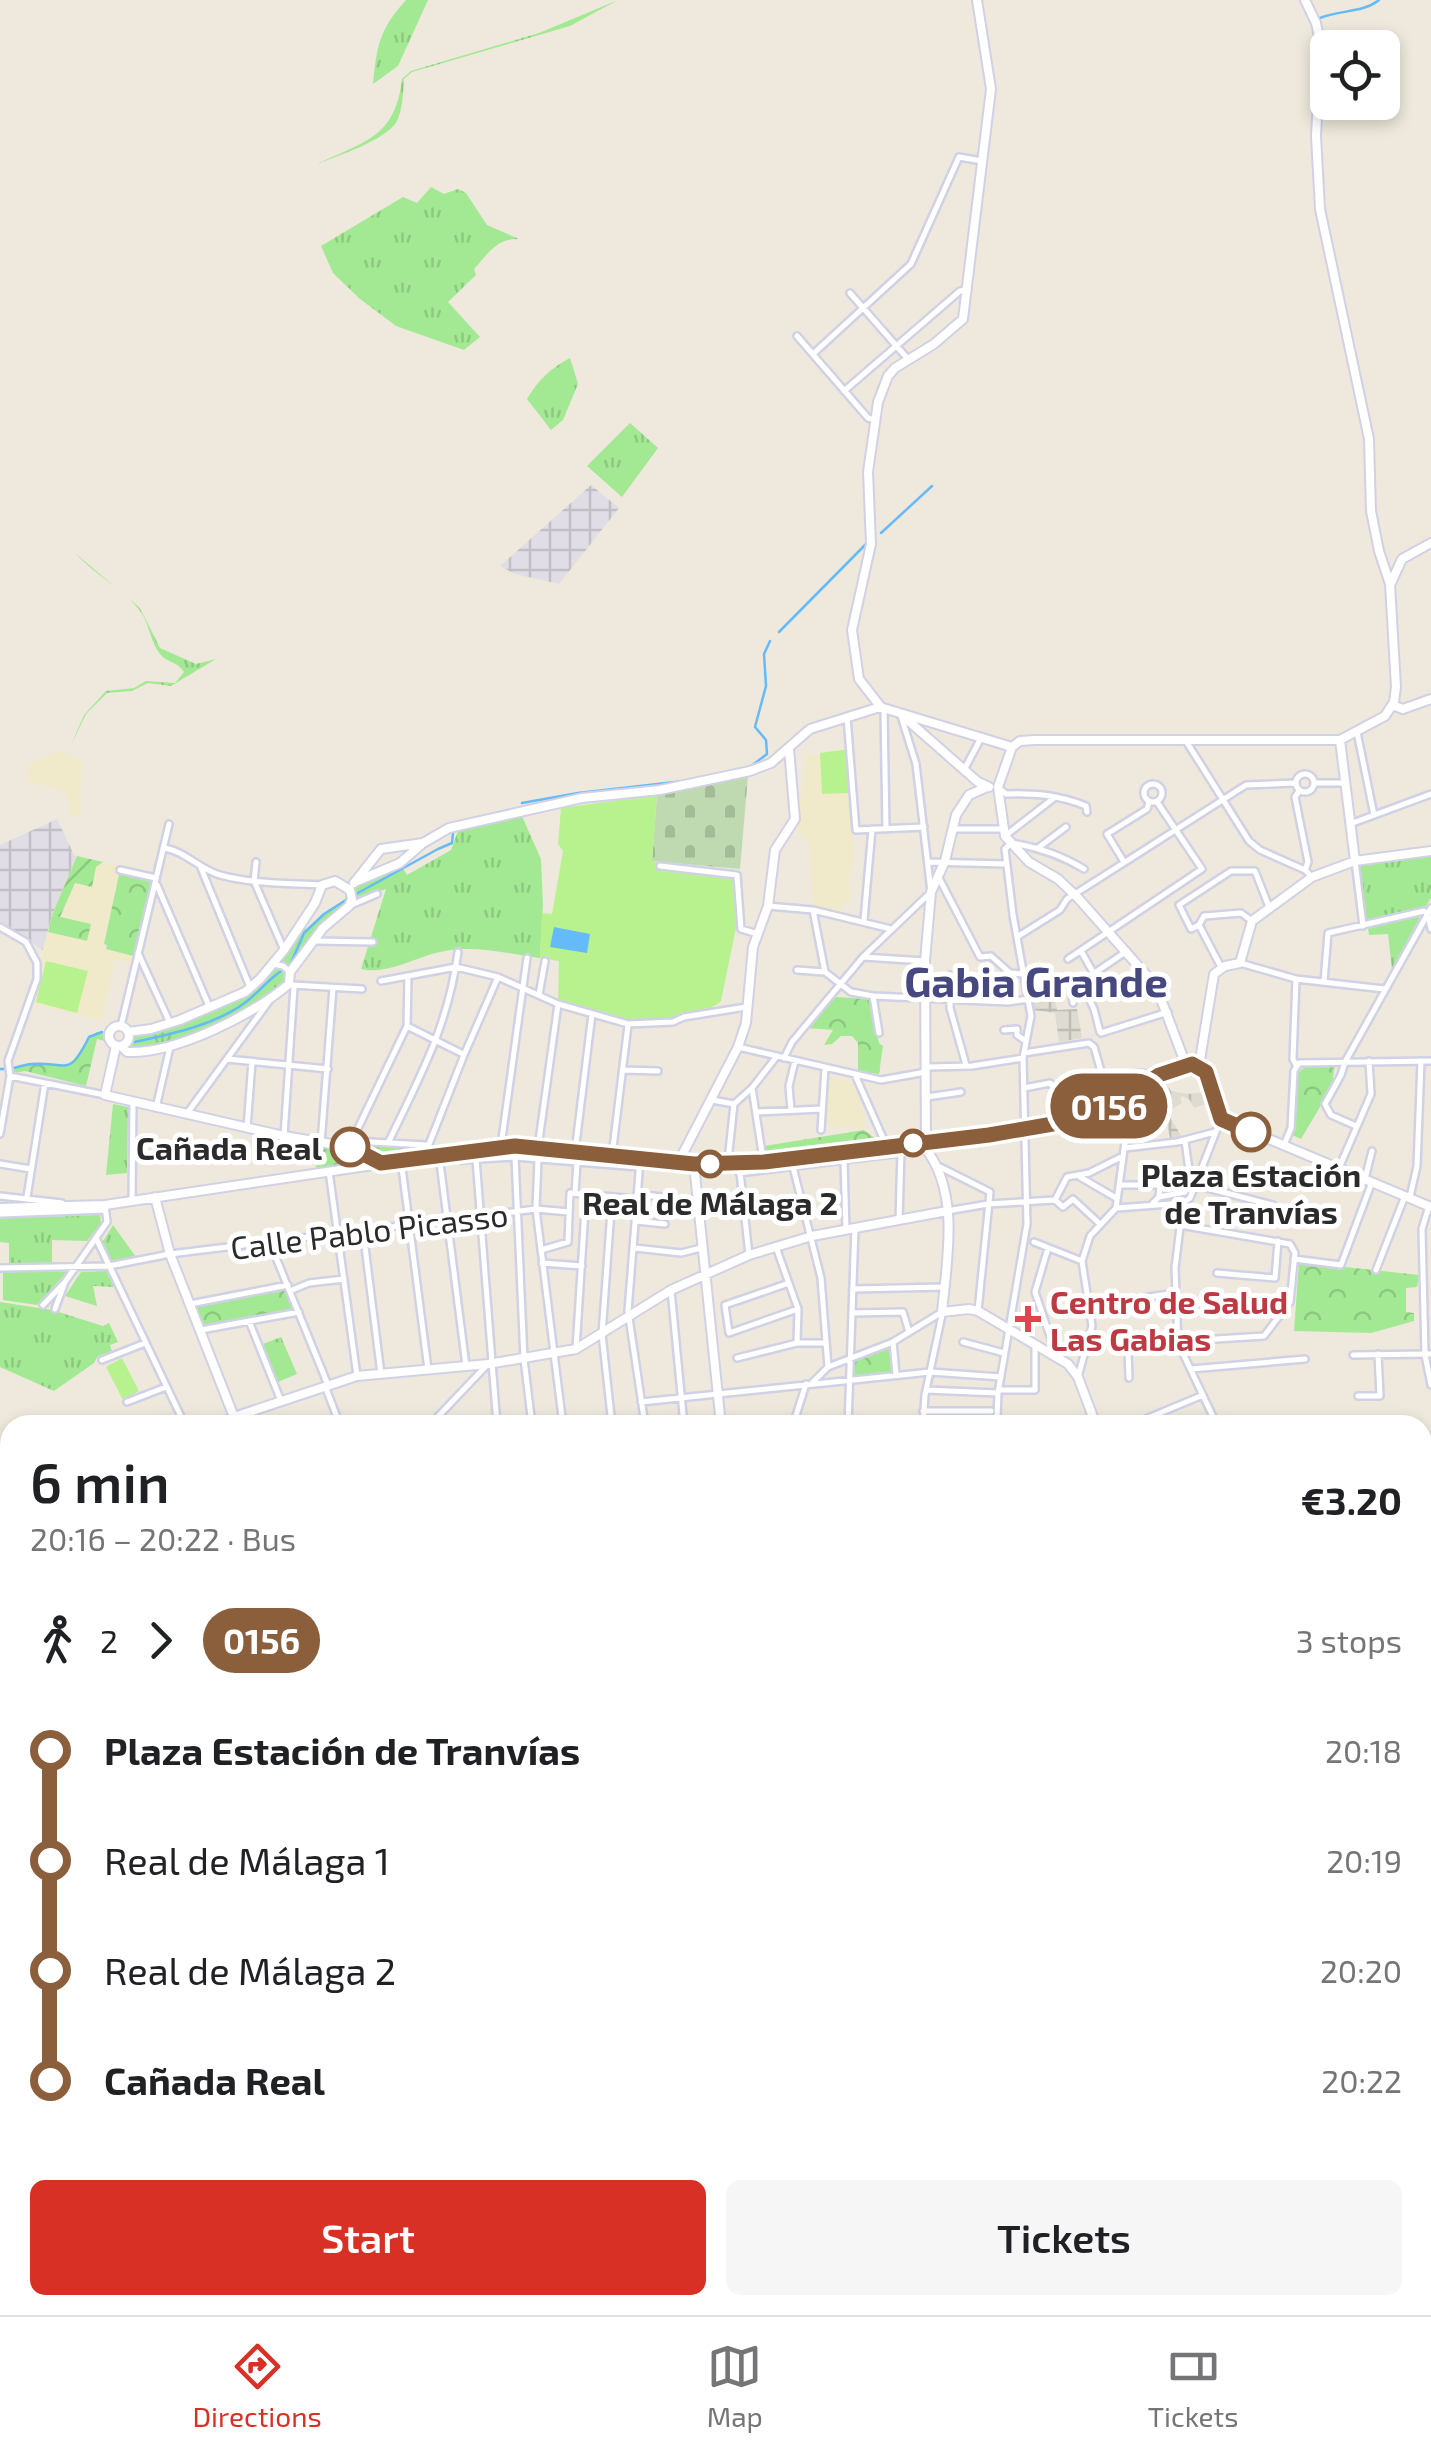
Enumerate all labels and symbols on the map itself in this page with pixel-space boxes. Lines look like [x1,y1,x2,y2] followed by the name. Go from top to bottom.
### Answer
[904,955,1168,1005] district label: Gabia Grande
[1039,1074,1179,1138] line badge: 0156
[1232,1113,1270,1151] marker: Plaza Estación de Tranvías
[136,1128,322,1166] place label: Cañada Real
[331,1128,369,1166] marker: Cañada Real
[900,1130,926,1156] unlabelled marker
[697,1151,723,1177] marker: Real de Málaga 2
[1141,1155,1361,1230] place label: Plaza Estación de Tranvías
[582,1183,838,1221] place label: Real de Málaga 2
[228,1194,510,1266] street label: Calle Pablo Picasso
[1050,1282,1288,1357] place label: Centro de Salud Las Gabias
[1015,1306,1041,1332] marker: Centro de Salud Las Gabias

